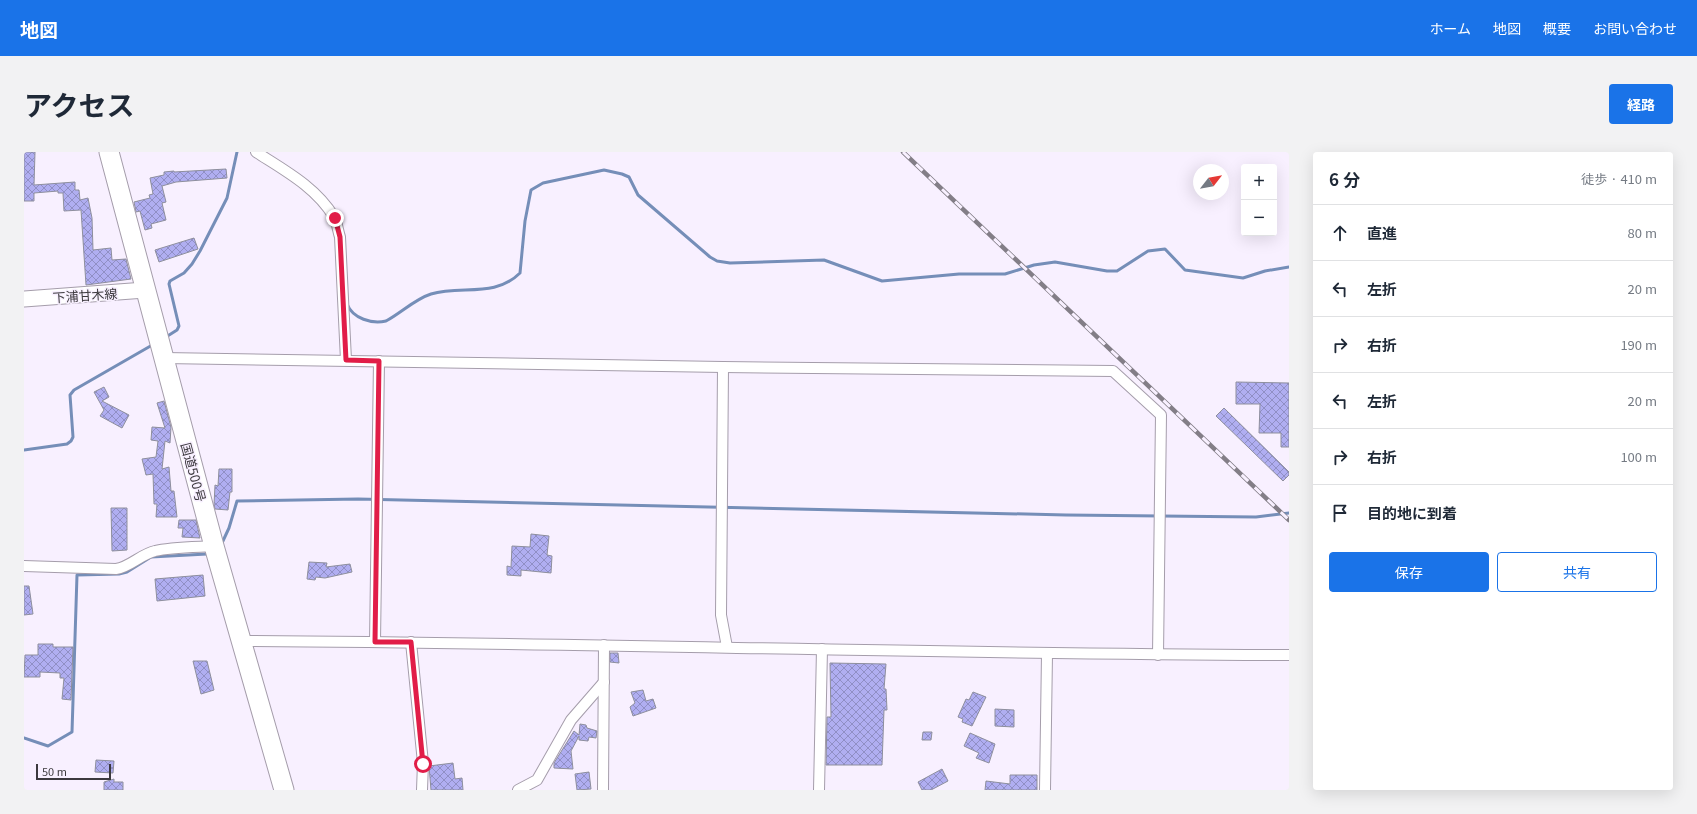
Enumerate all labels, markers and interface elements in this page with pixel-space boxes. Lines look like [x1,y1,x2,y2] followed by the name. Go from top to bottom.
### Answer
[20,15,58,42] text: 地図
[1429,18,1471,38] text: ホーム
[1493,18,1521,38] text: 地図
[1543,18,1571,38] text: 概要
[1593,18,1677,38] text: お問い合わせ
[24,84,135,124] text: アクセス
[1609,84,1673,124] button: 経路
[1193,164,1229,200] north arrow
[1241,164,1277,236] map controls
[1241,164,1277,200] button: +
[1329,166,1360,191] text: 6 分
[1581,169,1657,188] text: 徒歩 · 410 m
[1241,200,1277,236] button: −
[326,209,344,227] route end
[1329,222,1351,244] icon: ahead
[1367,222,1397,243] text: 直進
[1628,223,1657,242] text: 80 m
[1329,278,1351,300] icon: left
[1367,278,1397,299] text: 左折
[1628,279,1657,298] text: 20 m
[52,283,118,307] street label: 下浦甘木線
[1329,334,1351,356] icon: right
[1367,334,1397,355] text: 右折
[1620,335,1657,354] text: 190 m
[1329,390,1351,412] icon: left
[1367,390,1397,411] text: 左折
[1628,391,1657,410] text: 20 m
[177,440,211,504] street label: 国道500号
[1329,446,1351,468] icon: right
[1367,446,1397,467] text: 右折
[1620,447,1657,466] text: 100 m
[1329,502,1351,524] icon: arrive
[1367,502,1457,523] text: 目的地に到着
[1329,552,1489,592] button: 保存
[1497,552,1657,592] button: 共有
[414,755,432,773] route start
[36,762,111,781] scale bar
[42,763,67,779] text: 50 m

